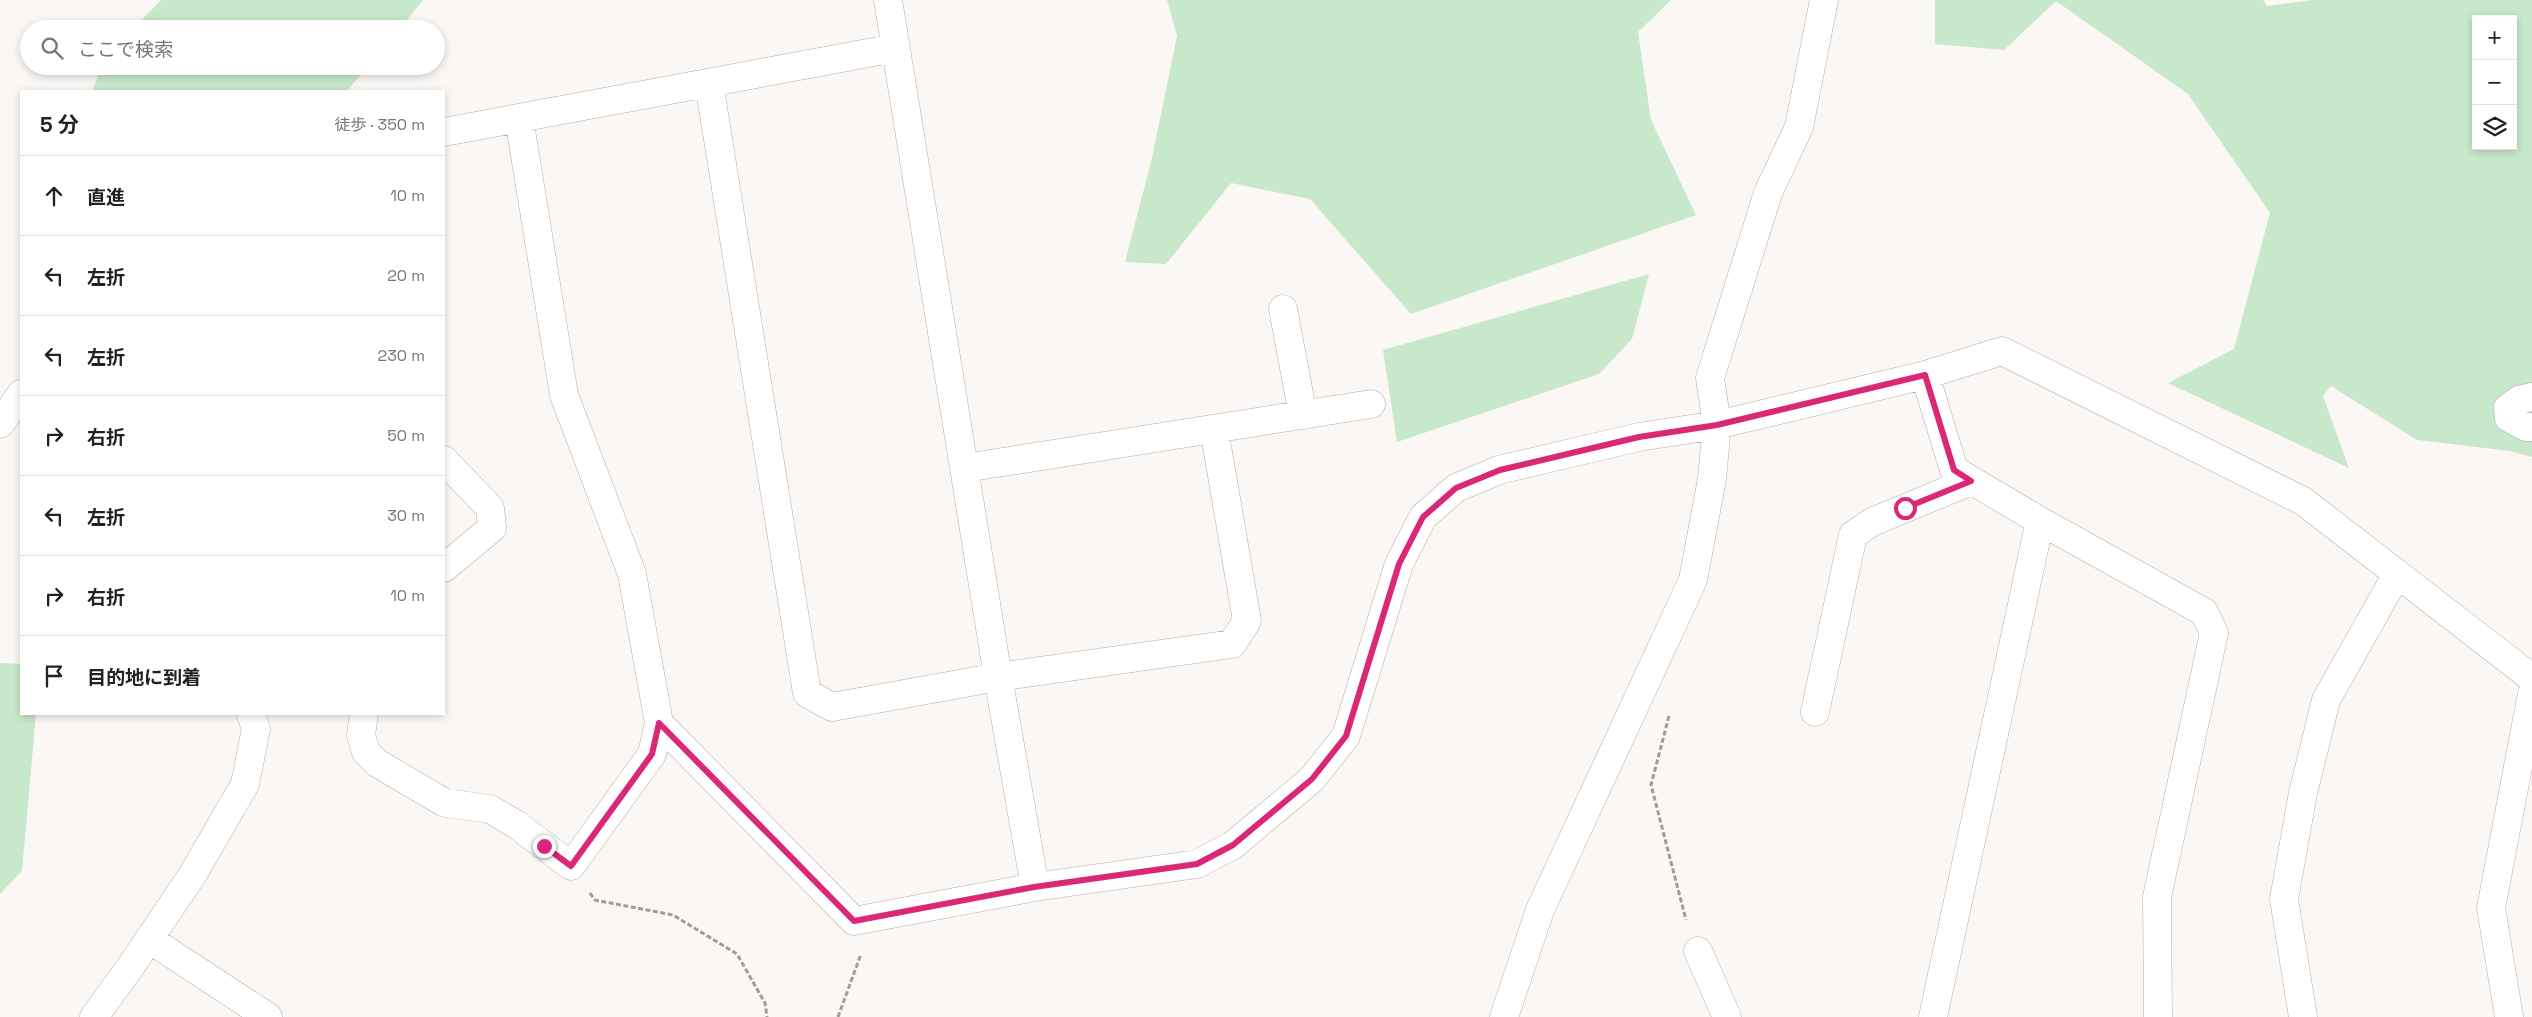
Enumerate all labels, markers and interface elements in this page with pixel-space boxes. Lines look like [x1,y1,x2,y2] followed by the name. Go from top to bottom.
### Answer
[2472,15,2517,150] map controls
[2472,15,2517,60] button: +
[20,20,445,75] search box
[38,34,66,62] icon: search
[78,37,173,62] text: ここで検索
[2472,60,2517,105] button: −
[2472,105,2517,150] button: layers
[40,111,79,138] text: 5 分
[334,114,425,135] text: 徒歩 · 350 m
[40,182,68,210] icon: ahead
[87,185,125,210] text: 直進
[390,185,425,206] text: 10 m
[40,262,68,290] icon: left
[87,265,125,290] text: 左折
[387,265,425,286] text: 20 m
[40,342,68,370] icon: left
[87,345,125,370] text: 左折
[378,345,425,366] text: 230 m
[40,422,68,450] icon: right
[87,425,125,450] text: 右折
[387,425,425,446] text: 50 m
[1894,497,1917,520] route start
[40,502,68,530] icon: left
[87,505,125,530] text: 左折
[387,505,425,526] text: 30 m
[40,582,68,610] icon: right
[87,585,125,610] text: 右折
[390,585,425,606] text: 10 m
[40,662,68,690] icon: arrive
[87,665,201,690] text: 目的地に到着
[533,835,556,858] route end

